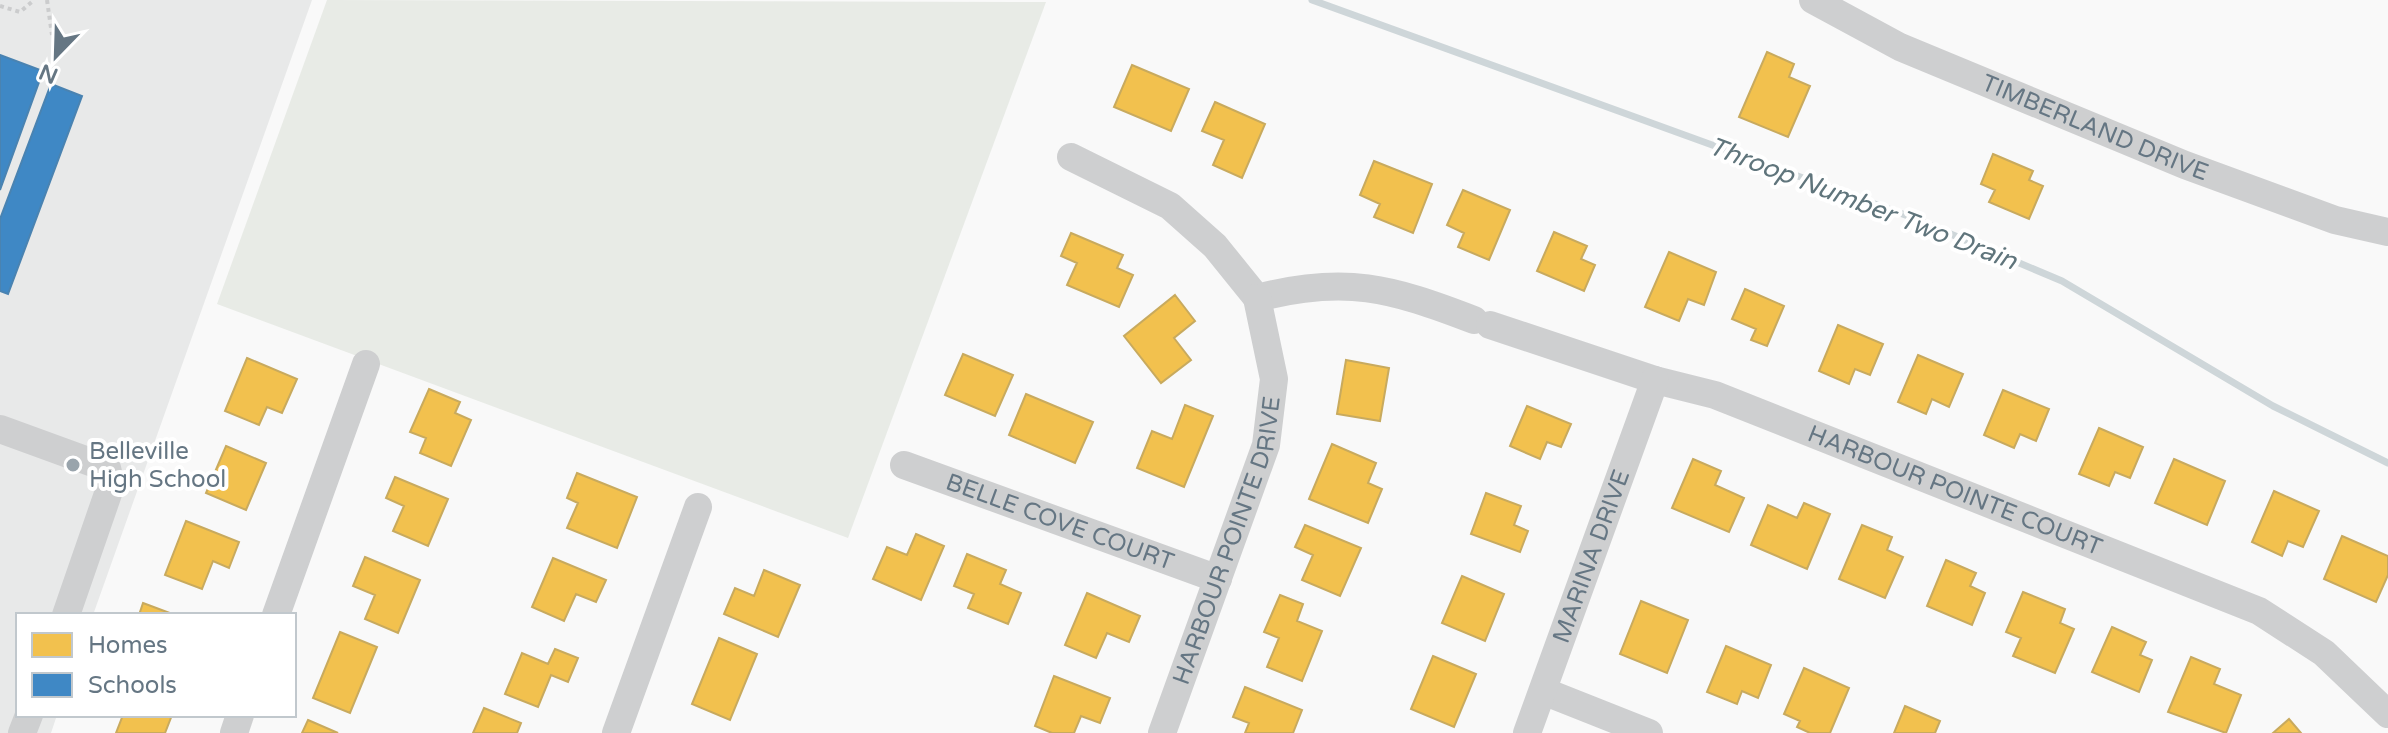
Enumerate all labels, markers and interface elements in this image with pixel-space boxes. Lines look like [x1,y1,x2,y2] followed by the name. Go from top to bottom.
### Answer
[16,16,96,96] north arrow
[35,58,62,89] text: N
[1977,68,2212,187] street label: TIMBERLAND DRIVE
[1705,130,2022,277] water label: Throop Number Two Drain
[1167,395,1287,689] street label: HARBOUR POINTE DRIVE
[1803,419,2107,562] street label: HARBOUR POINTE COURT
[89,437,226,494] place label: Belleville High School
[64,456,82,474] marker: Belleville High School
[1547,466,1636,647] street label: MARINA DRIVE
[942,467,1178,577] street label: BELLE COVE COURT
[16,613,296,717] legend
[88,631,168,660] text: Homes
[88,671,177,700] text: Schools

